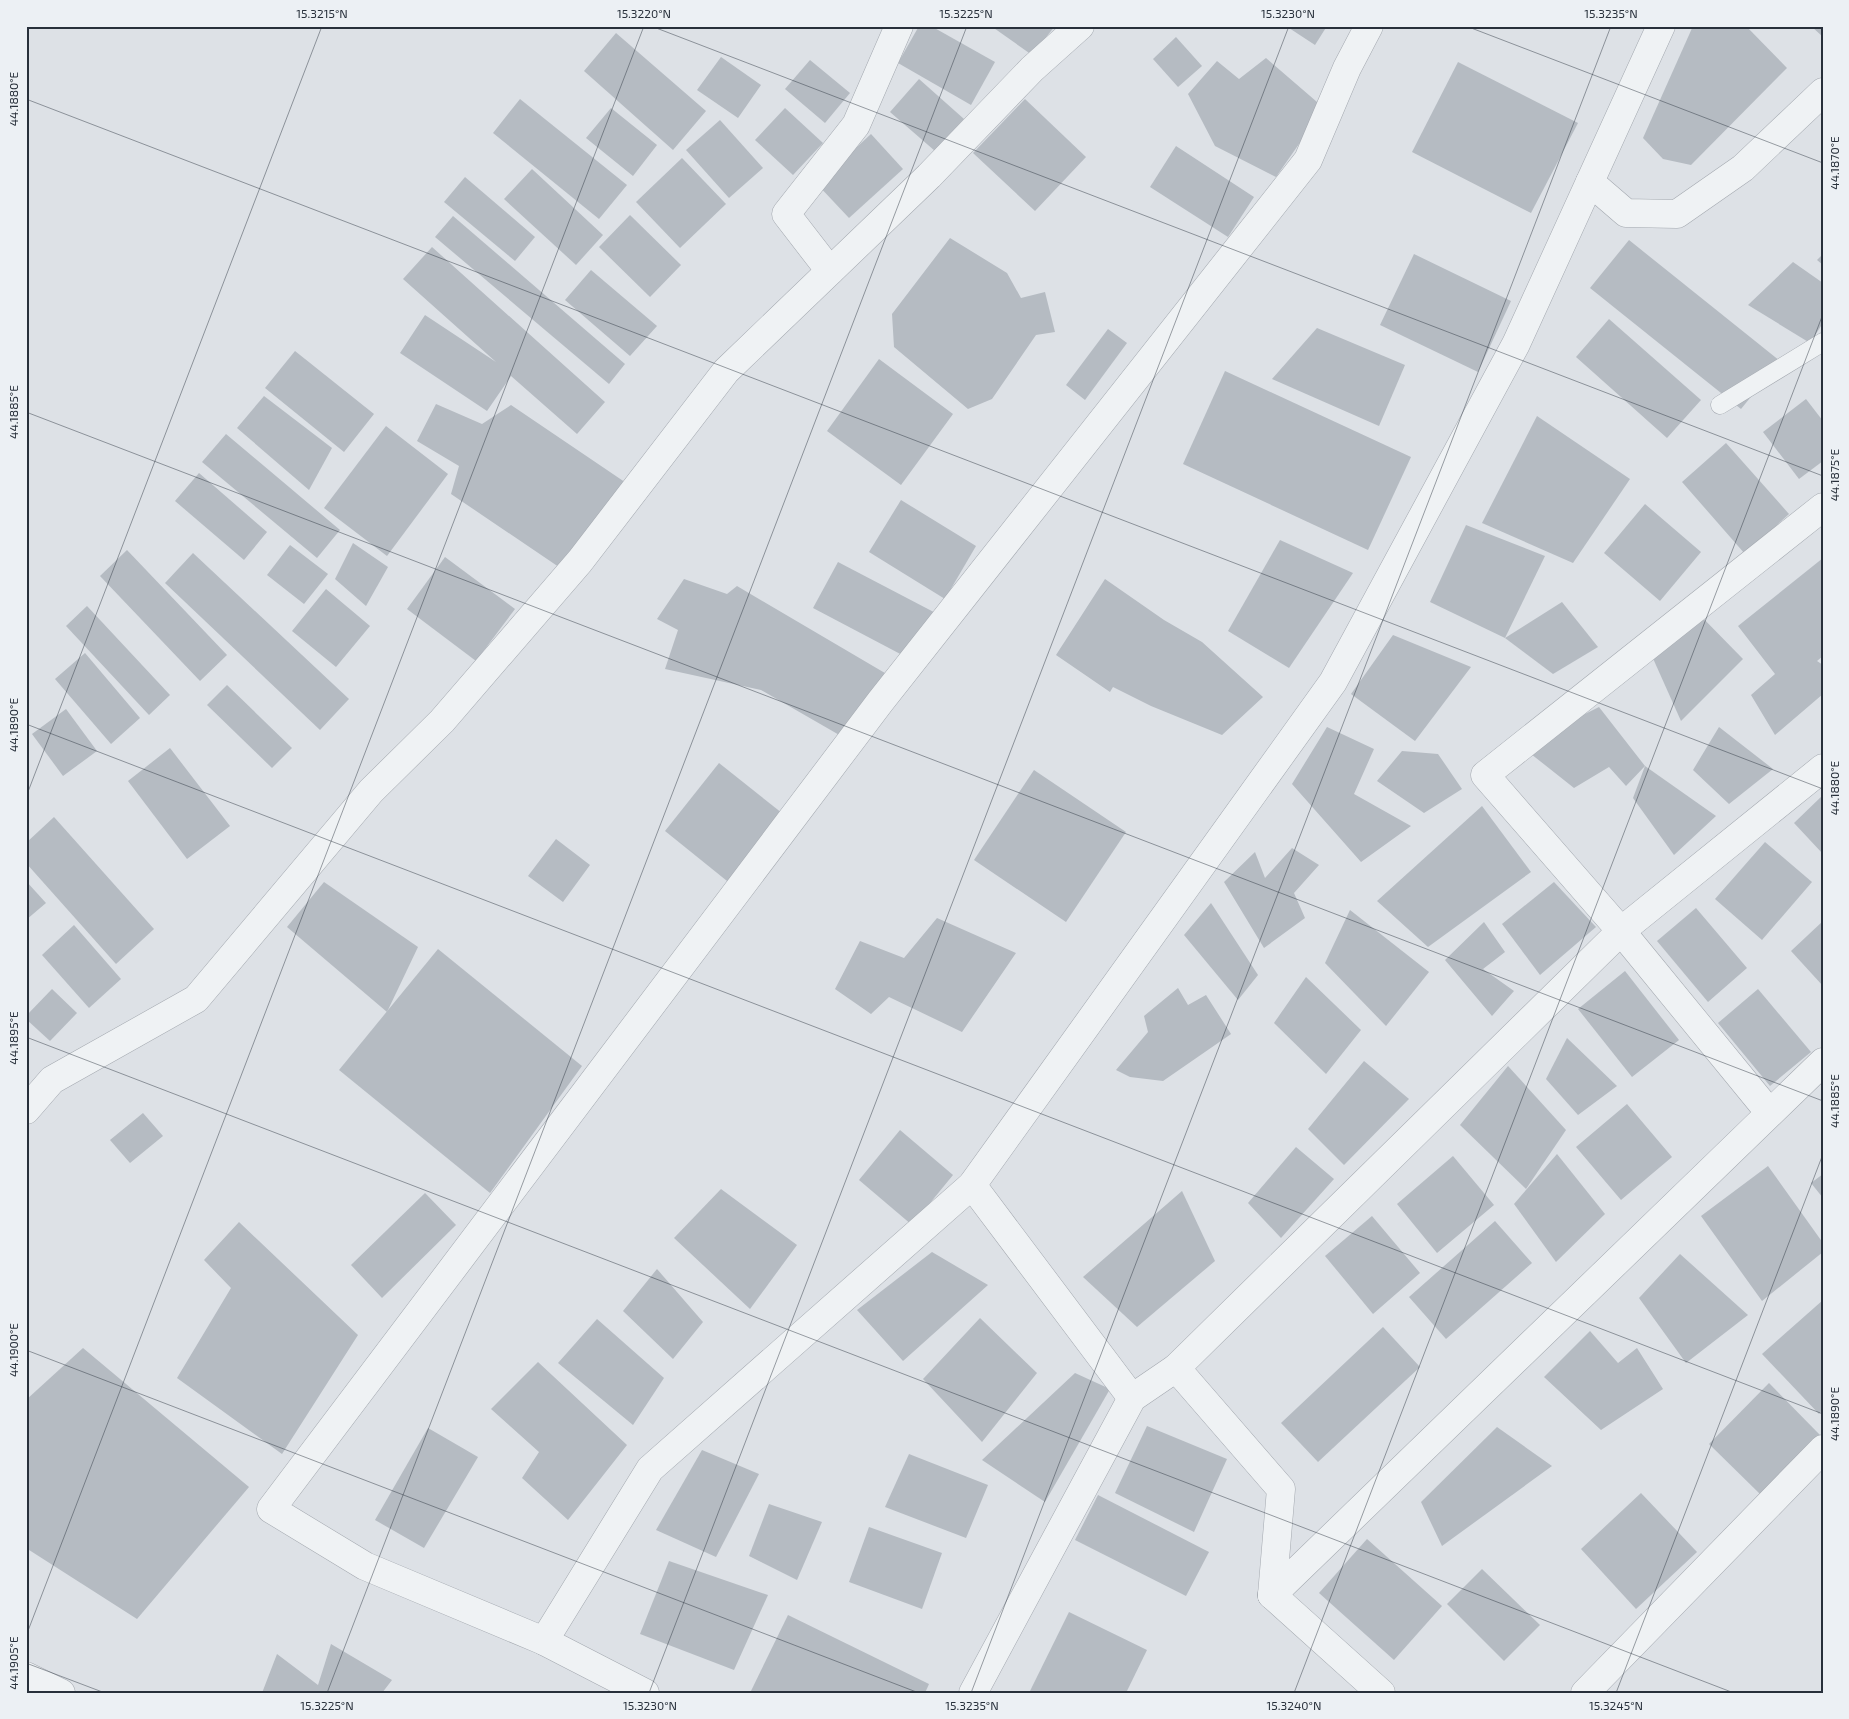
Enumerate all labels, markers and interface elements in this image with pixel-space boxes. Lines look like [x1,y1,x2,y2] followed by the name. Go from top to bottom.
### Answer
[296,6,348,20] text: 15.3215°N
[617,6,671,20] text: 15.3220°N
[939,6,993,20] text: 15.3225°N
[1261,6,1315,20] text: 15.3230°N
[1584,6,1638,20] text: 15.3235°N
[6,71,20,126] text: 44.1880°E
[1827,136,1841,190] text: 44.1870°E
[6,385,20,439] text: 44.1885°E
[1827,448,1841,501] text: 44.1875°E
[6,698,20,752] text: 44.1890°E
[1827,760,1841,815] text: 44.1880°E
[6,1011,20,1065] text: 44.1895°E
[1827,1074,1841,1128] text: 44.1885°E
[6,1323,20,1377] text: 44.1900°E
[1827,1387,1841,1441] text: 44.1890°E
[6,1636,20,1690] text: 44.1905°E
[300,1698,354,1712] text: 15.3225°N
[623,1698,677,1712] text: 15.3230°N
[945,1698,999,1712] text: 15.3235°N
[1267,1698,1321,1712] text: 15.3240°N
[1589,1698,1643,1712] text: 15.3245°N

